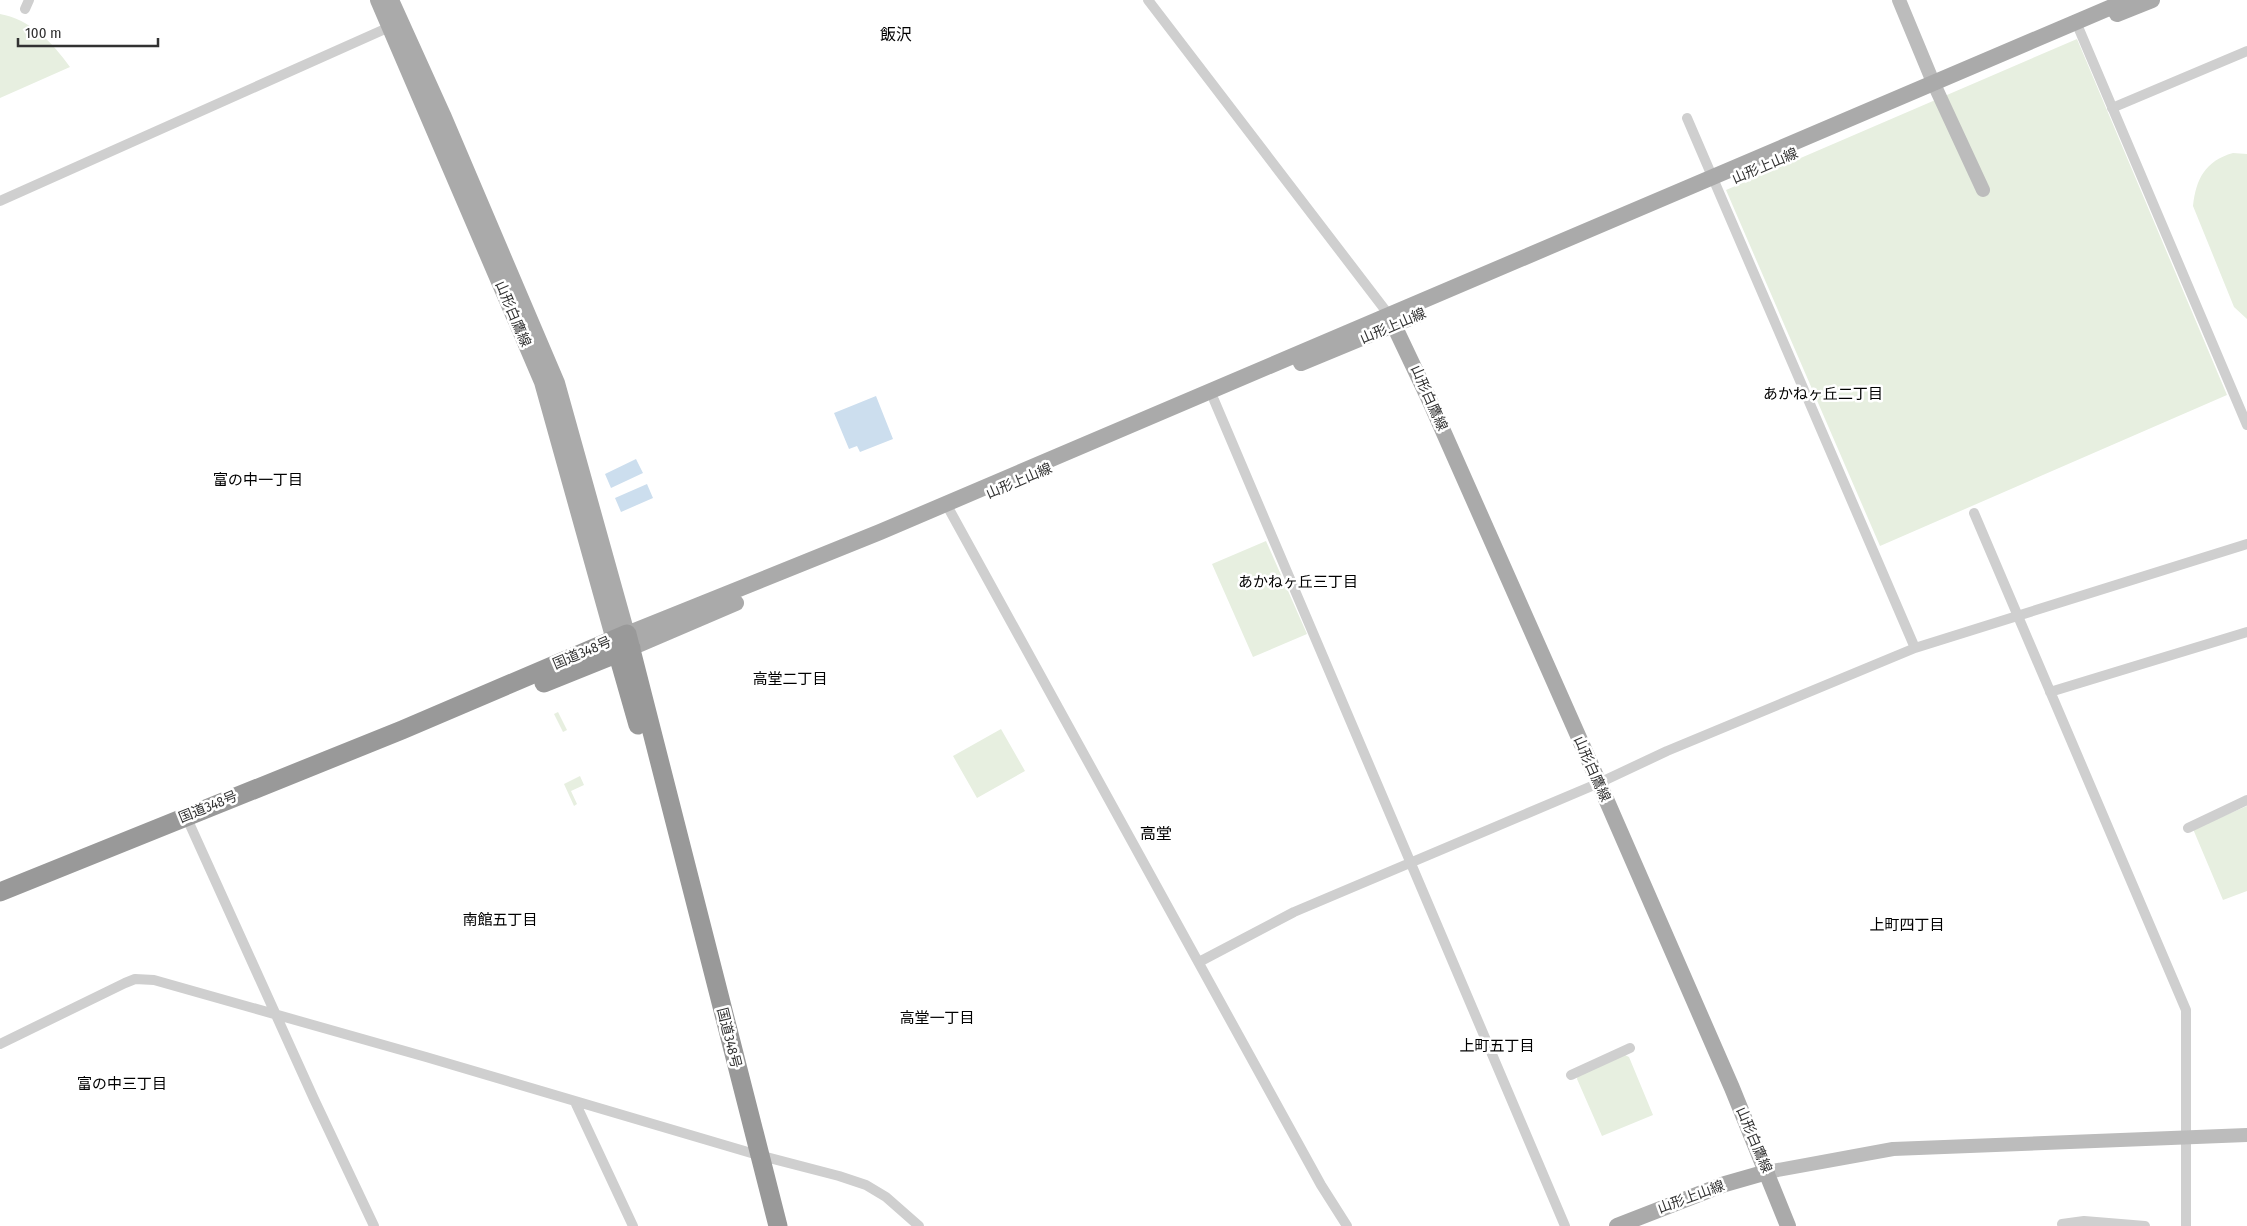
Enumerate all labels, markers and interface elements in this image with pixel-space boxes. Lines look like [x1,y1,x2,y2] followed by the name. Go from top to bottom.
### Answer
[18,15,158,47] scale bar
[25,24,62,42] text: 100 m
[880,25,912,44] district label: 飯沢
[1729,145,1801,187] street label: 山形上山線
[492,278,534,350] street label: 山形白鷹線
[1357,305,1429,347] street label: 山形上山線
[1407,363,1451,433] street label: 山形白鷹線
[1763,385,1883,403] district label: あかねヶ丘二丁目
[983,460,1055,502] street label: 山形上山線
[213,471,303,489] district label: 富の中一丁目
[1238,573,1358,591] district label: あかねヶ丘三丁目
[550,633,614,673] street label: 国道348号
[752,670,828,688] district label: 高堂二丁目
[1570,734,1614,804] street label: 山形白鷹線
[176,788,240,826] street label: 国道348号
[1140,824,1172,843] district label: 高堂
[462,911,538,929] district label: 南館五丁目
[1869,916,1945,934] district label: 上町四丁目
[713,1006,745,1070] street label: 国道348号
[899,1009,975,1027] district label: 高堂一丁目
[1459,1037,1535,1055] district label: 上町五丁目
[77,1075,167,1093] district label: 富の中三丁目
[1733,1104,1775,1176] street label: 山形白鷹線
[1655,1177,1727,1217] street label: 山形上山線

